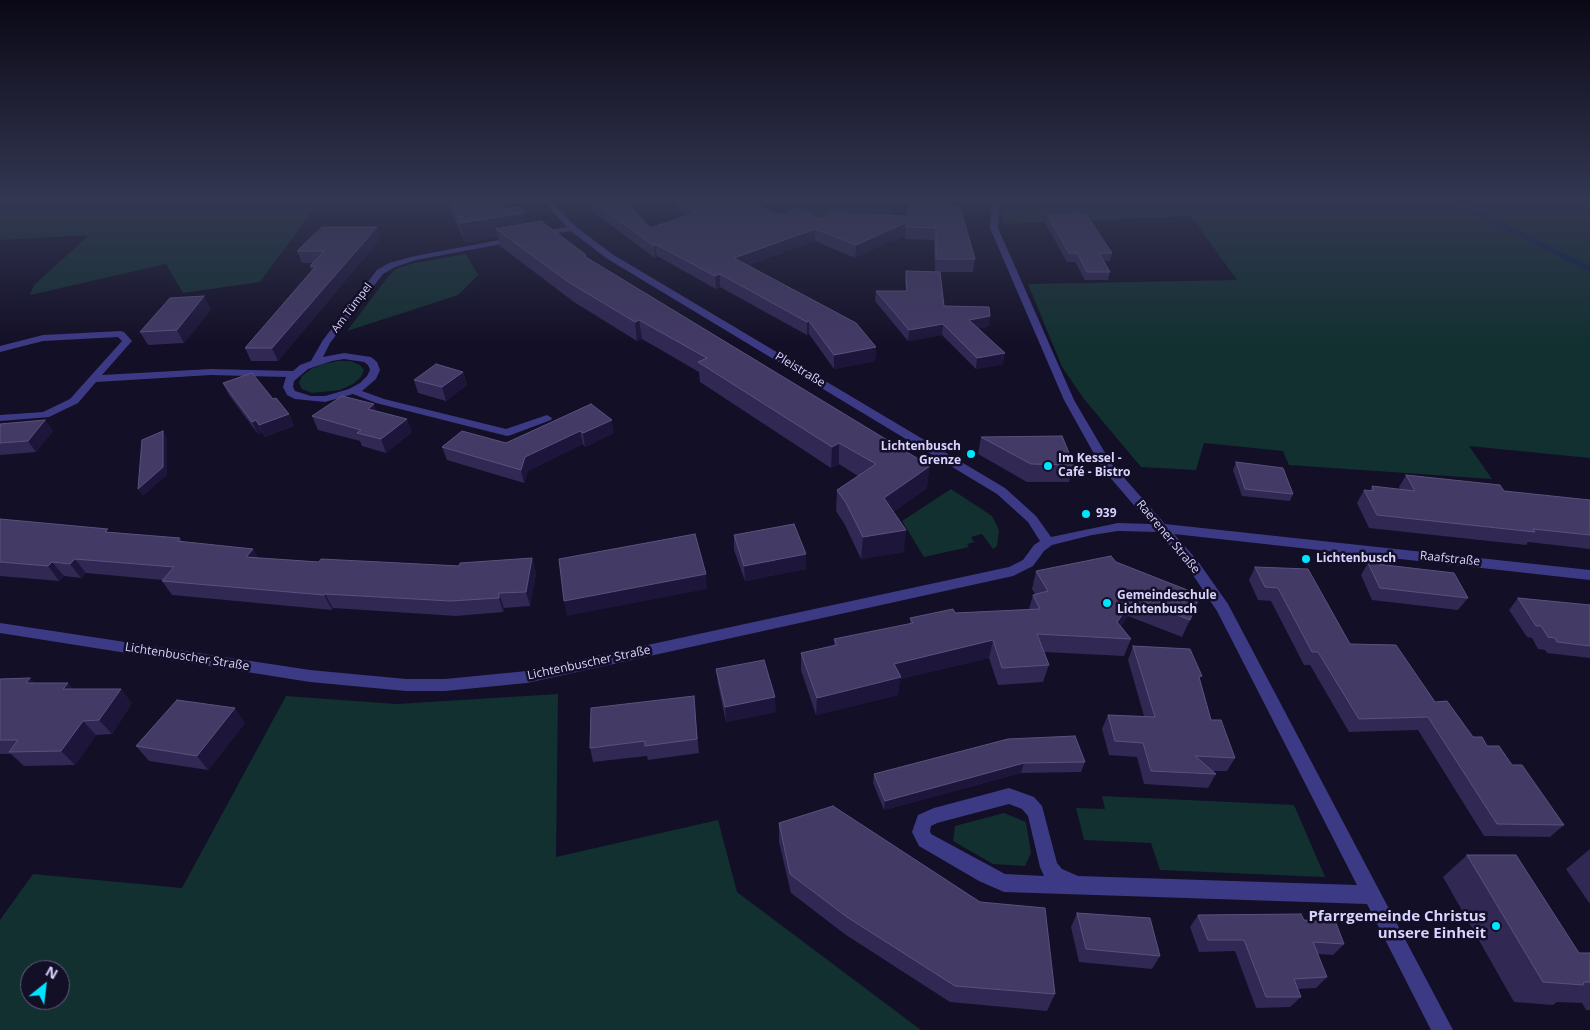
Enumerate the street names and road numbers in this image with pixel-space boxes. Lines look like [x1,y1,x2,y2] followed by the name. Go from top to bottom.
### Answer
[329,281,375,335] street label: Am Tümpel
[772,349,828,391] street label: Pleistraße
[1133,497,1203,577] street label: Raerener Straße
[1419,549,1481,569] street label: Raafstraße
[124,640,250,674] street label: Lichtenbuscher Straße
[526,643,652,683] street label: Lichtenbuscher Straße

